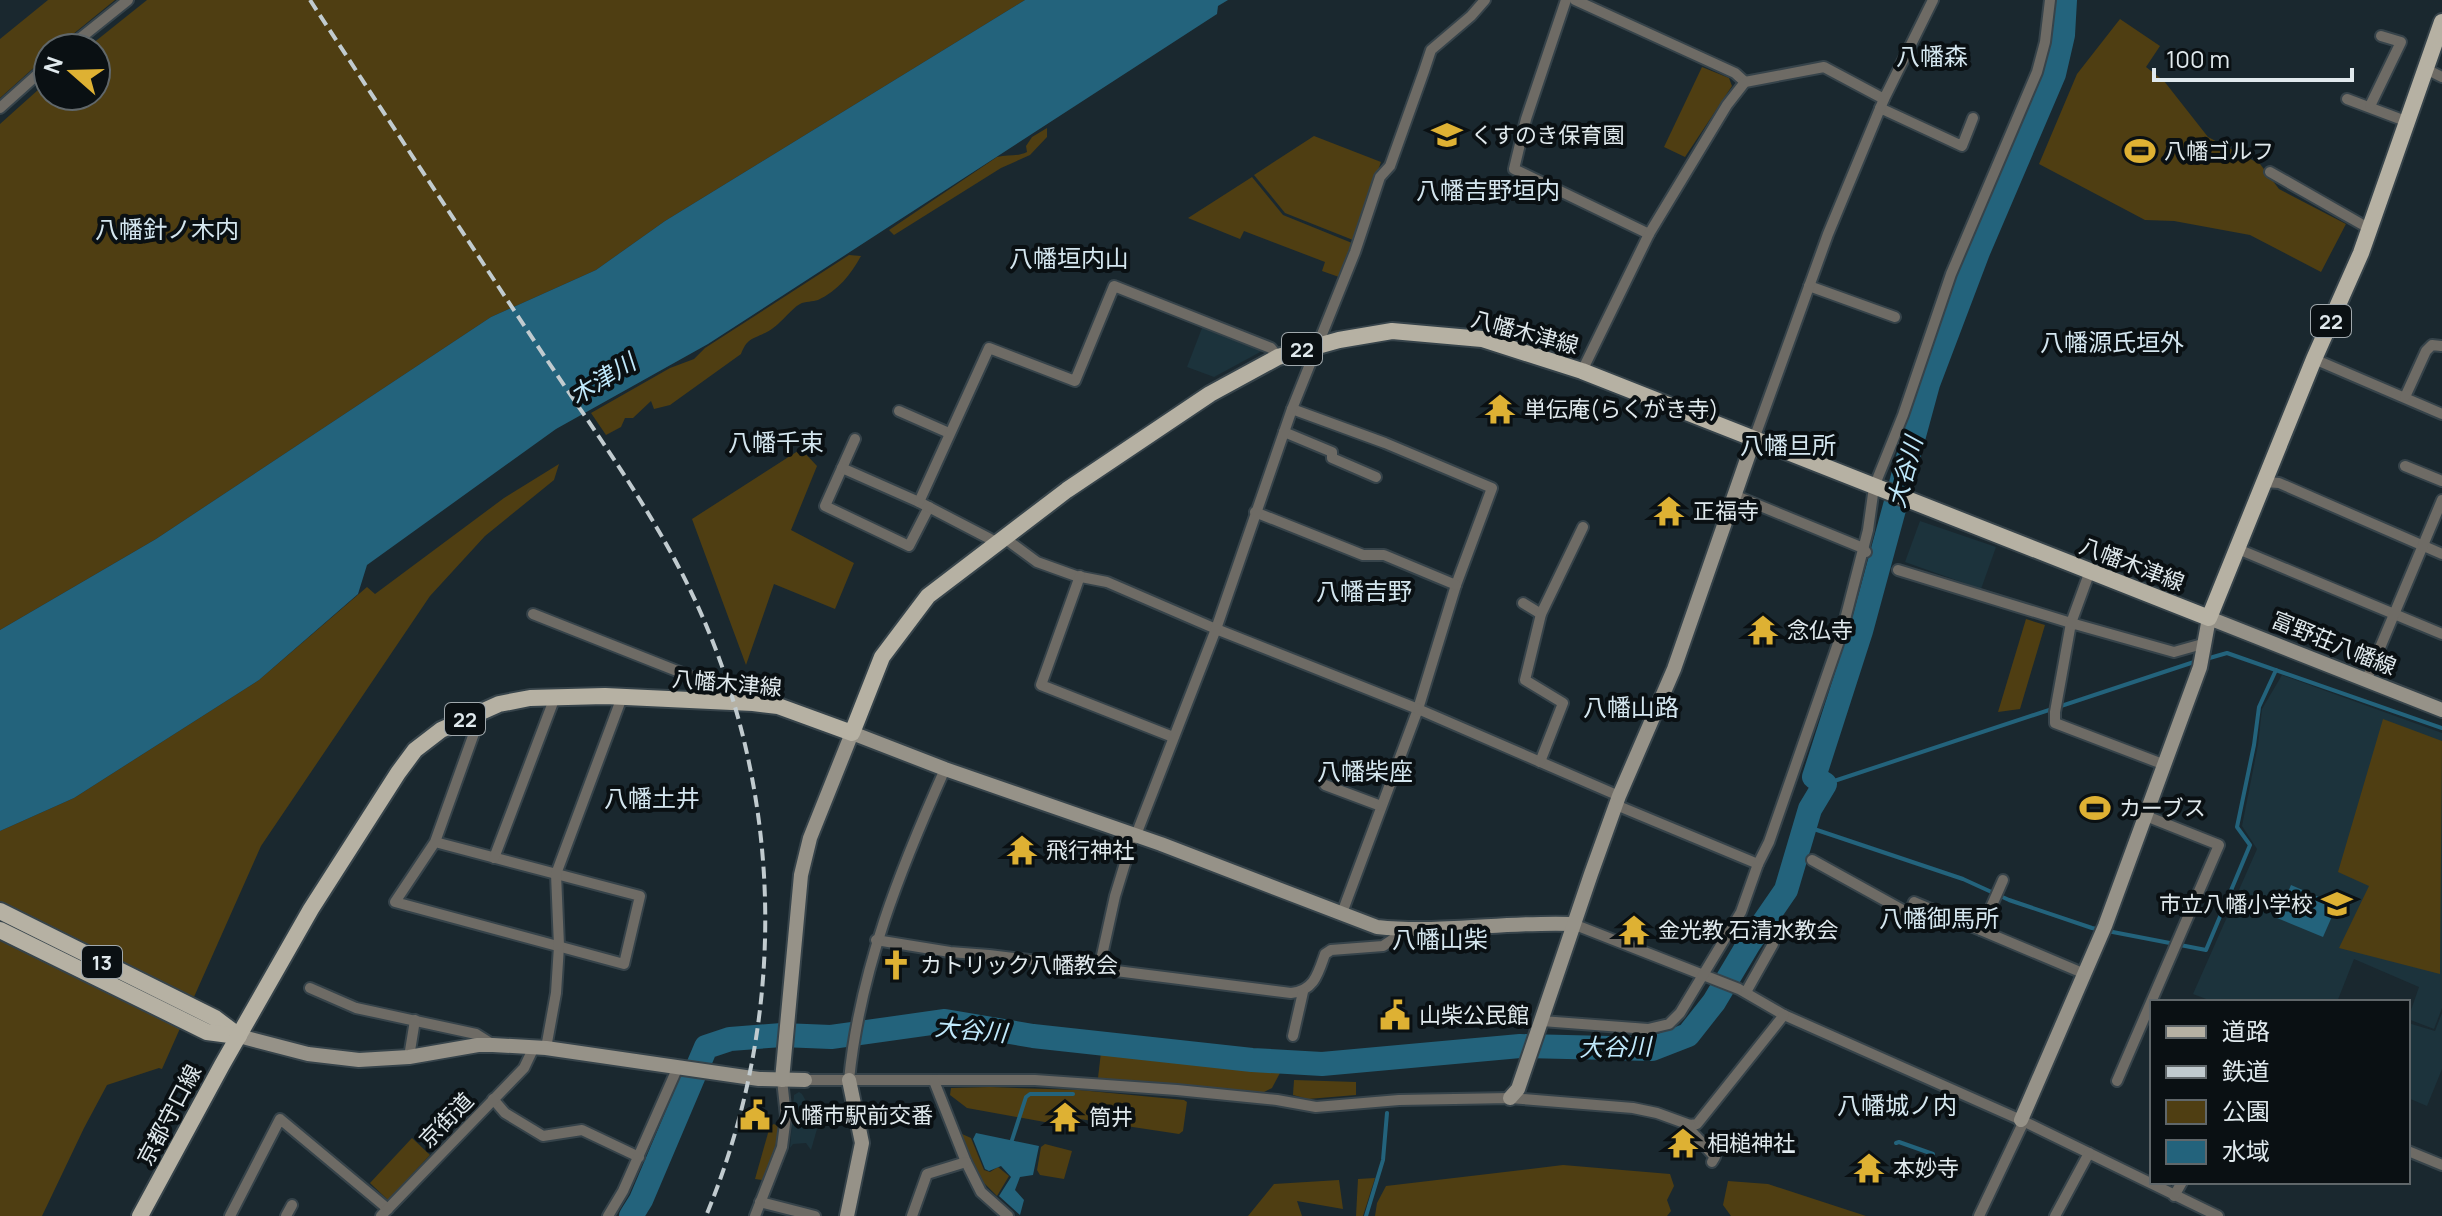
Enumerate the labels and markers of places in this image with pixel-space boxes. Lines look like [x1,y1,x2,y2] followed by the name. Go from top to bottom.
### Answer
[1430,118,1464,152] school or university icon: くすのき保育園
[1471,120,1624,150] place label: くすのき保育園
[2123,134,2157,168] sports icon: 八幡ゴルフ
[2164,136,2274,166] place label: 八幡ゴルフ
[1483,392,1517,426] temple icon: 単伝庵(らくがき寺)
[1524,394,1719,424] place label: 単伝庵(らくがき寺)
[1652,494,1686,528] temple icon: 正福寺
[1693,496,1759,526] place label: 正福寺
[1746,613,1780,647] temple icon: 念仏寺
[1787,615,1853,645] place label: 念仏寺
[2078,791,2112,825] sports icon: カーブス
[2119,793,2206,823] place label: カーブス
[1005,833,1039,867] temple icon: 飛行神社
[1046,835,1134,865] place label: 飛行神社
[2320,887,2354,921] school or university icon: 市立八幡小学校
[2159,889,2313,919] place label: 市立八幡小学校
[1617,913,1651,947] temple icon: 金光教 石清水教会
[1658,915,1838,945] place label: 金光教 石清水教会
[879,948,913,982] church icon: カトリック八幡教会
[920,950,1118,980] place label: カトリック八幡教会
[1378,998,1412,1032] public building icon: 山柴公民館
[1419,1000,1529,1030] place label: 山柴公民館
[738,1098,772,1132] public building icon: 八幡市駅前交番
[779,1100,933,1130] place label: 八幡市駅前交番
[1048,1100,1082,1134] temple icon: 筒井
[1089,1102,1133,1132] place label: 筒井
[1666,1126,1700,1160] temple icon: 相槌神社
[1707,1128,1795,1158] place label: 相槌神社
[1852,1151,1886,1185] temple icon: 本妙寺
[1893,1153,1959,1183] place label: 本妙寺

